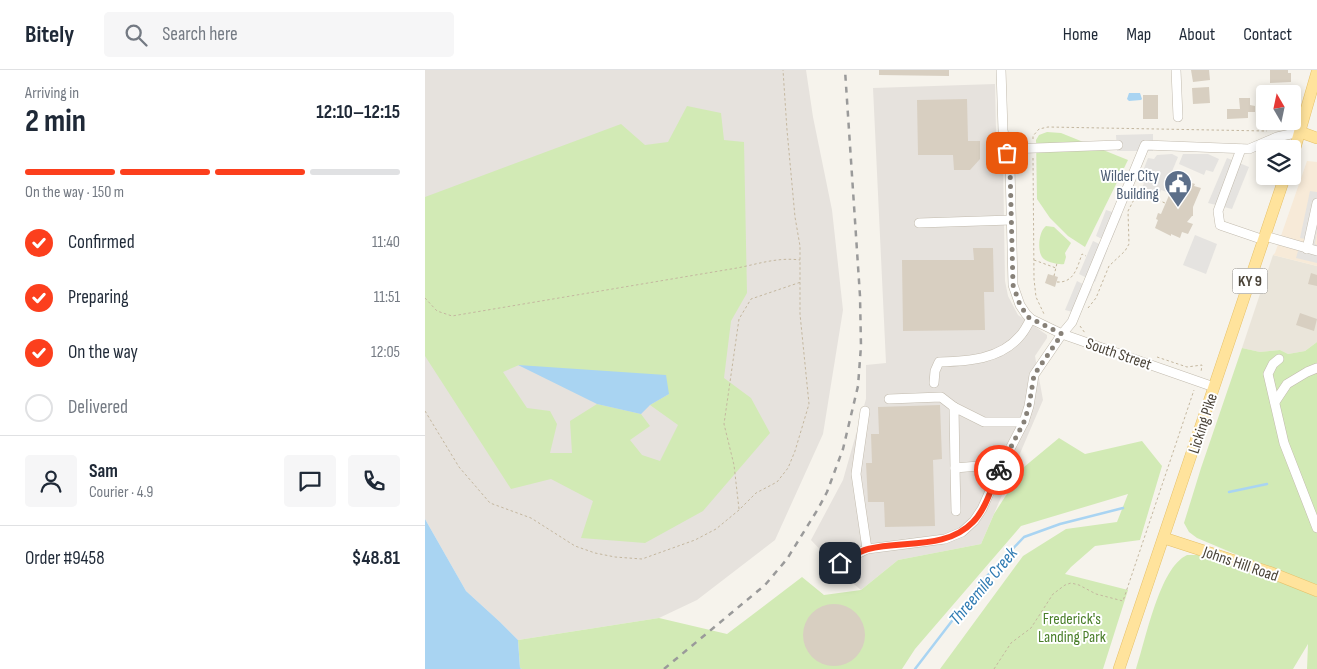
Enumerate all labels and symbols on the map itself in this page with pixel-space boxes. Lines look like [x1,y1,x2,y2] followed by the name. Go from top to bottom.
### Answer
[1256,85,1301,130] north arrow
[986,132,1028,174] pin
[1101,167,1159,204] place label: Wilder City Building
[1163,169,1193,208] public building icon: Wilder City Building
[1233,268,1267,294] road number: KY 9
[1083,334,1154,375] street label: South Street
[1185,391,1222,456] street label: Licking Pike
[974,445,1024,495] courier
[819,542,861,584] pin
[945,542,1023,630] water label: Threemile Creek
[1200,542,1281,586] street label: Johns Hill Road
[1038,610,1106,647] park label: Frederick's Landing Park

